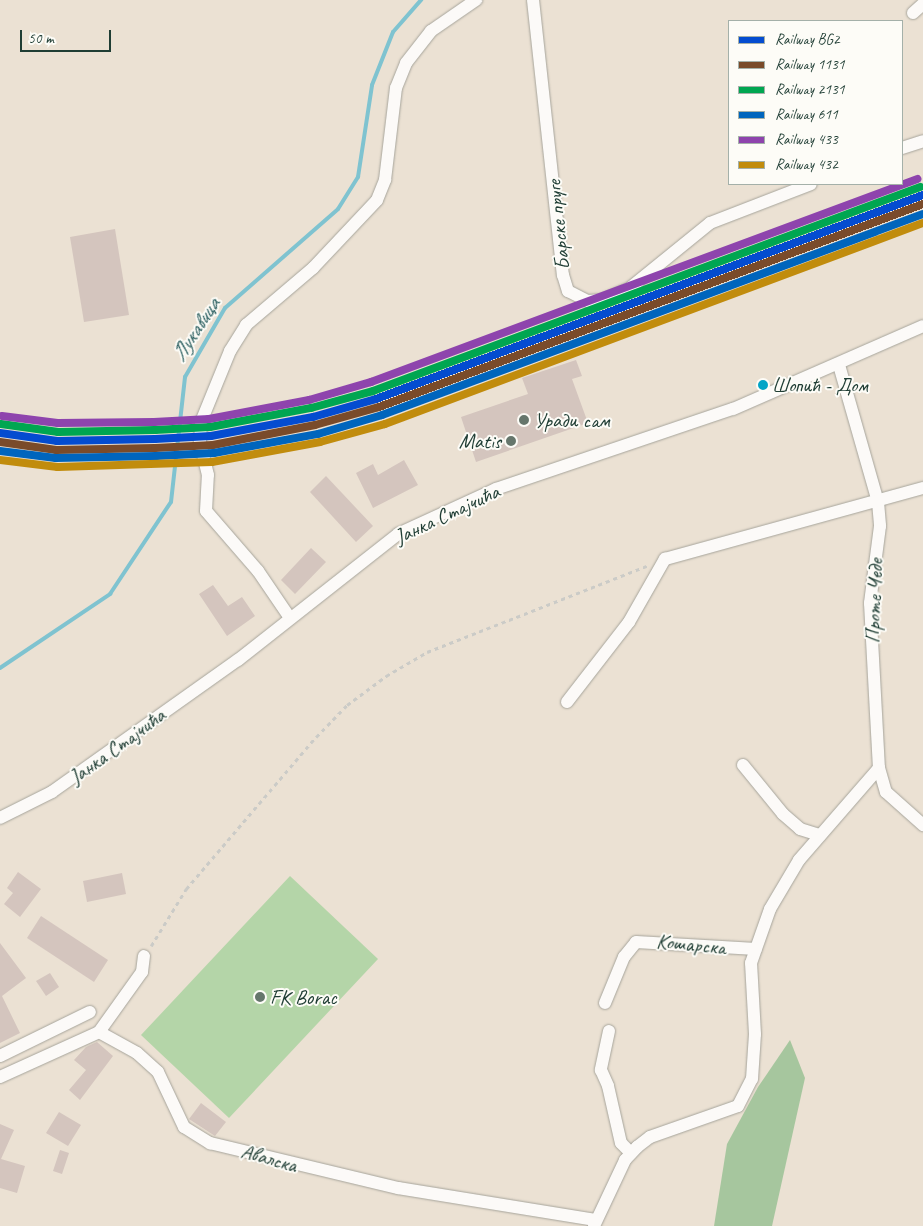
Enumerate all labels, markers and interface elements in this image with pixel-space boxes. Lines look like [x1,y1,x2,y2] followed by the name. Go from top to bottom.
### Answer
[22,20,114,52] scale bar
[728,20,903,185] legend
[28,29,54,48] text: 50 m
[775,30,839,49] text: Railway BG2
[775,55,844,74] text: Railway 1131
[775,80,844,99] text: Railway 2131
[775,105,838,124] text: Railway 611
[775,130,838,149] text: Railway 433
[775,155,838,174] text: Railway 432
[541,179,575,271] street label: Барске пруге
[166,293,226,367] water label: Лукавица
[772,373,868,397] place label: Шопић - Дом
[758,380,768,390] marker: Шопић - Дом
[534,407,611,433] place label: Уради сам
[518,414,530,426] marker: Уради сам
[459,428,501,454] place label: Matis
[505,435,517,447] marker: Matis
[390,479,504,549] street label: Јанка Стајчића
[860,558,888,644] street label: Проте Чеде
[64,703,170,789] street label: Јанка Стајчића
[655,928,727,960] street label: Кошарска
[270,984,337,1010] place label: FK Borac
[254,991,266,1003] marker: FK Borac
[238,1138,300,1178] street label: Авалска

